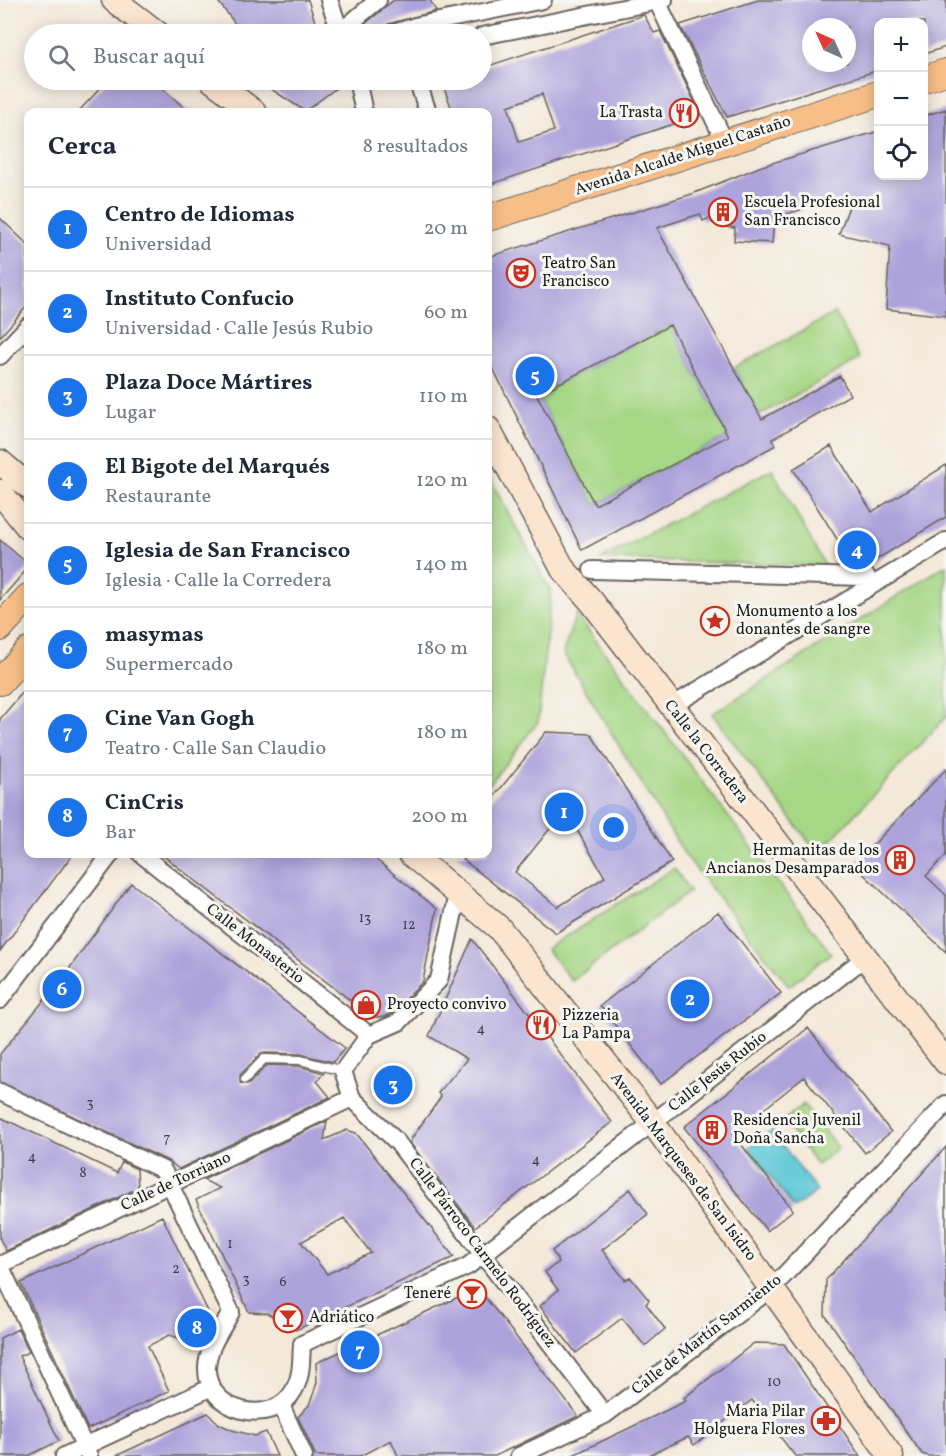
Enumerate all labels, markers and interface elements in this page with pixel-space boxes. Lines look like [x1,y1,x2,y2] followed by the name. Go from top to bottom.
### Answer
[802,18,856,72] north arrow
[874,18,928,180] map controls
[874,18,928,72] button: +
[24,24,492,90] search box
[45,41,78,74] icon: search
[93,42,205,73] text: Buscar aquí
[874,72,928,126] button: −
[668,97,700,129] restaurant icon: La Trasta
[600,102,663,124] place label: La Trasta
[572,111,794,201] street label: Avenida Alcalde Miguel Castaño
[874,126,928,180] button: locate
[48,129,117,165] text: Cerca
[363,133,468,161] text: 8 resultados
[744,192,880,232] place label: Escuela Profesional San Francisco
[707,196,739,228] building icon: Escuela Profesional San Francisco
[105,200,295,231] text: Centro de Idiomas
[63,215,72,243] text: 1
[424,215,468,243] text: 20 m
[105,231,212,259] text: Universidad
[542,253,616,293] place label: Teatro San Francisco
[505,257,537,289] theatre icon: Teatro San Francisco
[105,284,294,315] text: Instituto Confucio
[62,299,73,327] text: 2
[424,299,468,327] text: 60 m
[105,315,373,343] text: Universidad · Calle Jesús Rubio
[516,354,554,398] pin: 5
[105,368,312,399] text: Plaza Doce Mártires
[62,383,73,411] text: 3
[419,383,468,411] text: 110 m
[105,399,156,427] text: Lugar
[105,452,330,483] text: El Bigote del Marqués
[61,467,74,495] text: 4
[416,467,468,495] text: 120 m
[105,483,211,511] text: Restaurante
[838,528,876,572] pin: 4
[105,536,350,567] text: Iglesia de San Francisco
[63,551,72,579] text: 5
[415,551,468,579] text: 140 m
[105,567,332,595] text: Iglesia · Calle la Corredera
[736,601,870,641] place label: Monumento a los donantes de sangre
[699,605,731,637] place icon: Monumento a los donantes de sangre
[105,620,204,651] text: masymas
[62,635,73,663] text: 6
[416,635,468,663] text: 180 m
[105,651,233,679] text: Supermercado
[659,696,753,808] street label: Calle la Corredera
[105,704,255,735] text: Cine Van Gogh
[63,719,72,747] text: 7
[416,719,468,747] text: 180 m
[105,735,326,763] text: Teatro · Calle San Claudio
[105,788,184,819] text: CinCris
[544,790,584,834] pin: 1
[62,803,73,831] text: 8
[411,803,468,831] text: 200 m
[599,813,628,842] your location
[105,819,136,847] text: Bar
[706,840,879,880] place label: Hermanitas de los Ancianos Desamparados
[884,844,916,876] building icon: Hermanitas de los Ancianos Desamparados
[201,899,309,989] street label: Calle Monasterio
[359,909,371,928] house number: 13
[403,916,415,935] house number: 12
[42,966,82,1012] pin: 6
[670,976,710,1022] pin: 2
[350,989,382,1021] shop icon: Proyecto convivo
[387,994,506,1016] place label: Proyecto convivo
[562,1005,631,1045] place label: Pizzeria La Pampa
[525,1009,557,1041] restaurant icon: Pizzeria La Pampa
[477,1020,485,1039] house number: 4
[664,1027,772,1117] street label: Calle Jesús Rubio
[374,1062,412,1108] pin: 3
[605,1068,761,1266] street label: Avenida Marqueses de San Isidro
[86,1094,94,1113] house number: 3
[733,1110,861,1150] place label: Residencia Juvenil Doña Sancha
[696,1114,728,1146] building icon: Residencia Juvenil Doña Sancha
[164,1129,171,1148] house number: 7
[117,1147,235,1217] street label: Calle de Torriano
[28,1148,36,1167] house number: 4
[532,1151,540,1170] house number: 4
[403,1153,561,1353] street label: Calle Párroco Carmelo Rodríguez
[79,1164,87,1183] house number: 8
[227,1235,233,1254] house number: 1
[172,1260,180,1279] house number: 2
[627,1269,787,1401] street label: Calle de Martín Sarmiento
[242,1270,250,1289] house number: 3
[279,1273,287,1292] house number: 6
[456,1278,488,1310] bar icon: Teneré
[404,1283,451,1305] place label: Teneré
[272,1302,304,1334] bar icon: Adriático
[178,1306,216,1350] pin: 8
[309,1307,374,1329] place label: Adriático
[340,1328,380,1372] pin: 7
[767,1373,781,1392] house number: 10
[694,1401,805,1441] place label: Maria Pilar Holguera Flores
[810,1405,842,1437] pharmacy icon: Maria Pilar Holguera Flores

